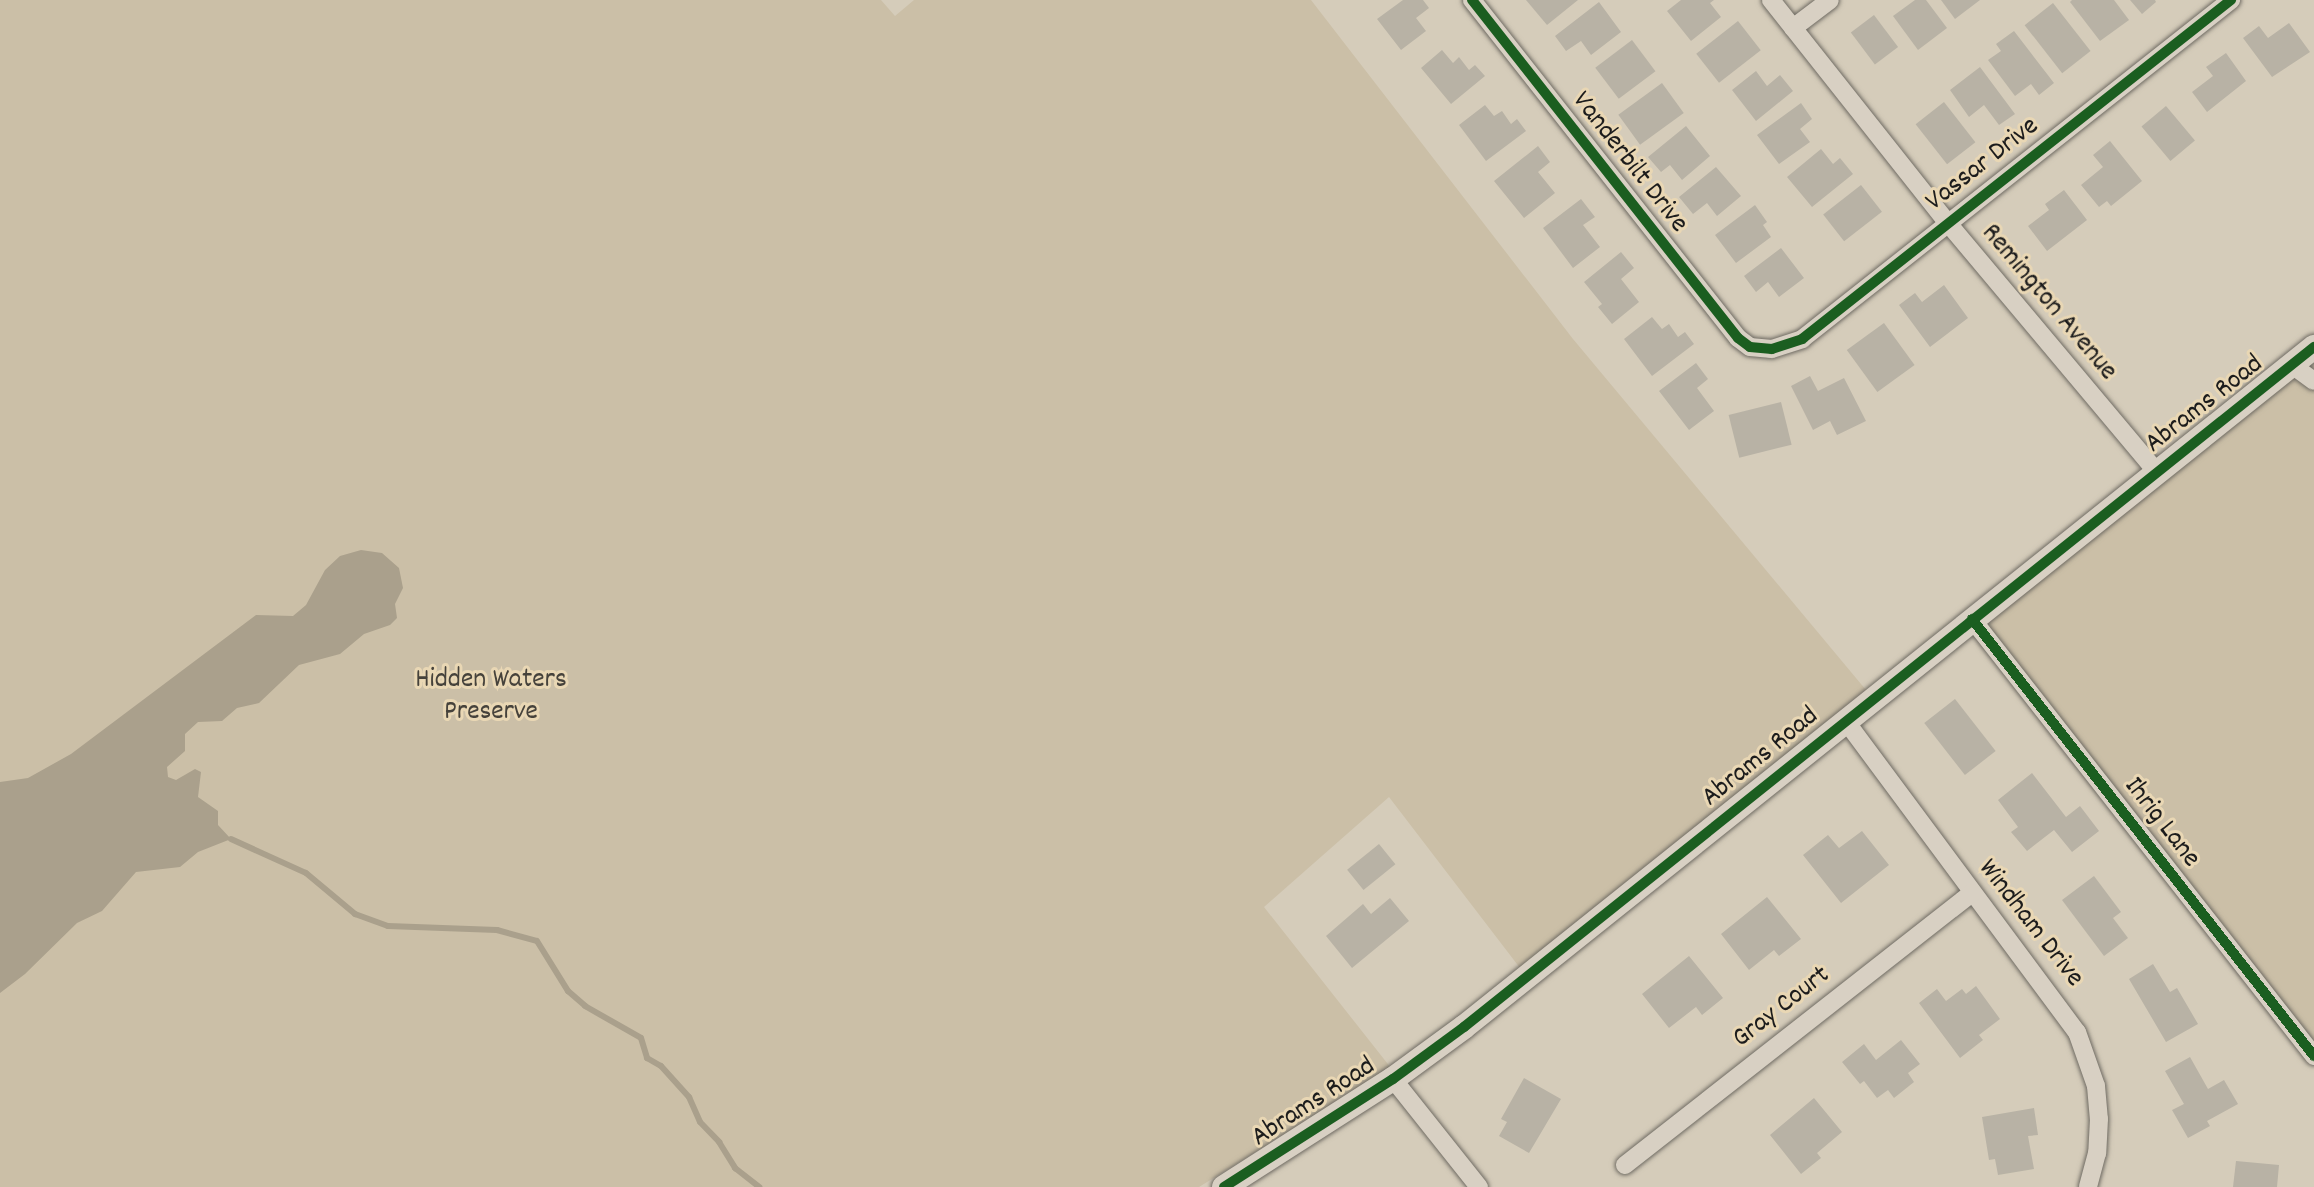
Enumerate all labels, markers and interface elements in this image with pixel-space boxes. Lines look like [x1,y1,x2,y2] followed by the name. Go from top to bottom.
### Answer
[1563,86,1695,240] street label: Vanderbilt Drive
[1920,110,2046,220] street label: Vassar Drive
[1973,218,2123,388] street label: Remington Avenue
[2139,348,2271,462] street label: Abrams Road
[415,664,567,730] park label: Hidden Waters Preserve
[1696,701,1826,815] street label: Abrams Road
[2115,771,2207,875] street label: Ihrig Lane
[1970,853,2090,995] street label: Windham Drive
[1727,960,1837,1056] street label: Gray Court
[1246,1051,1382,1155] street label: Abrams Road

